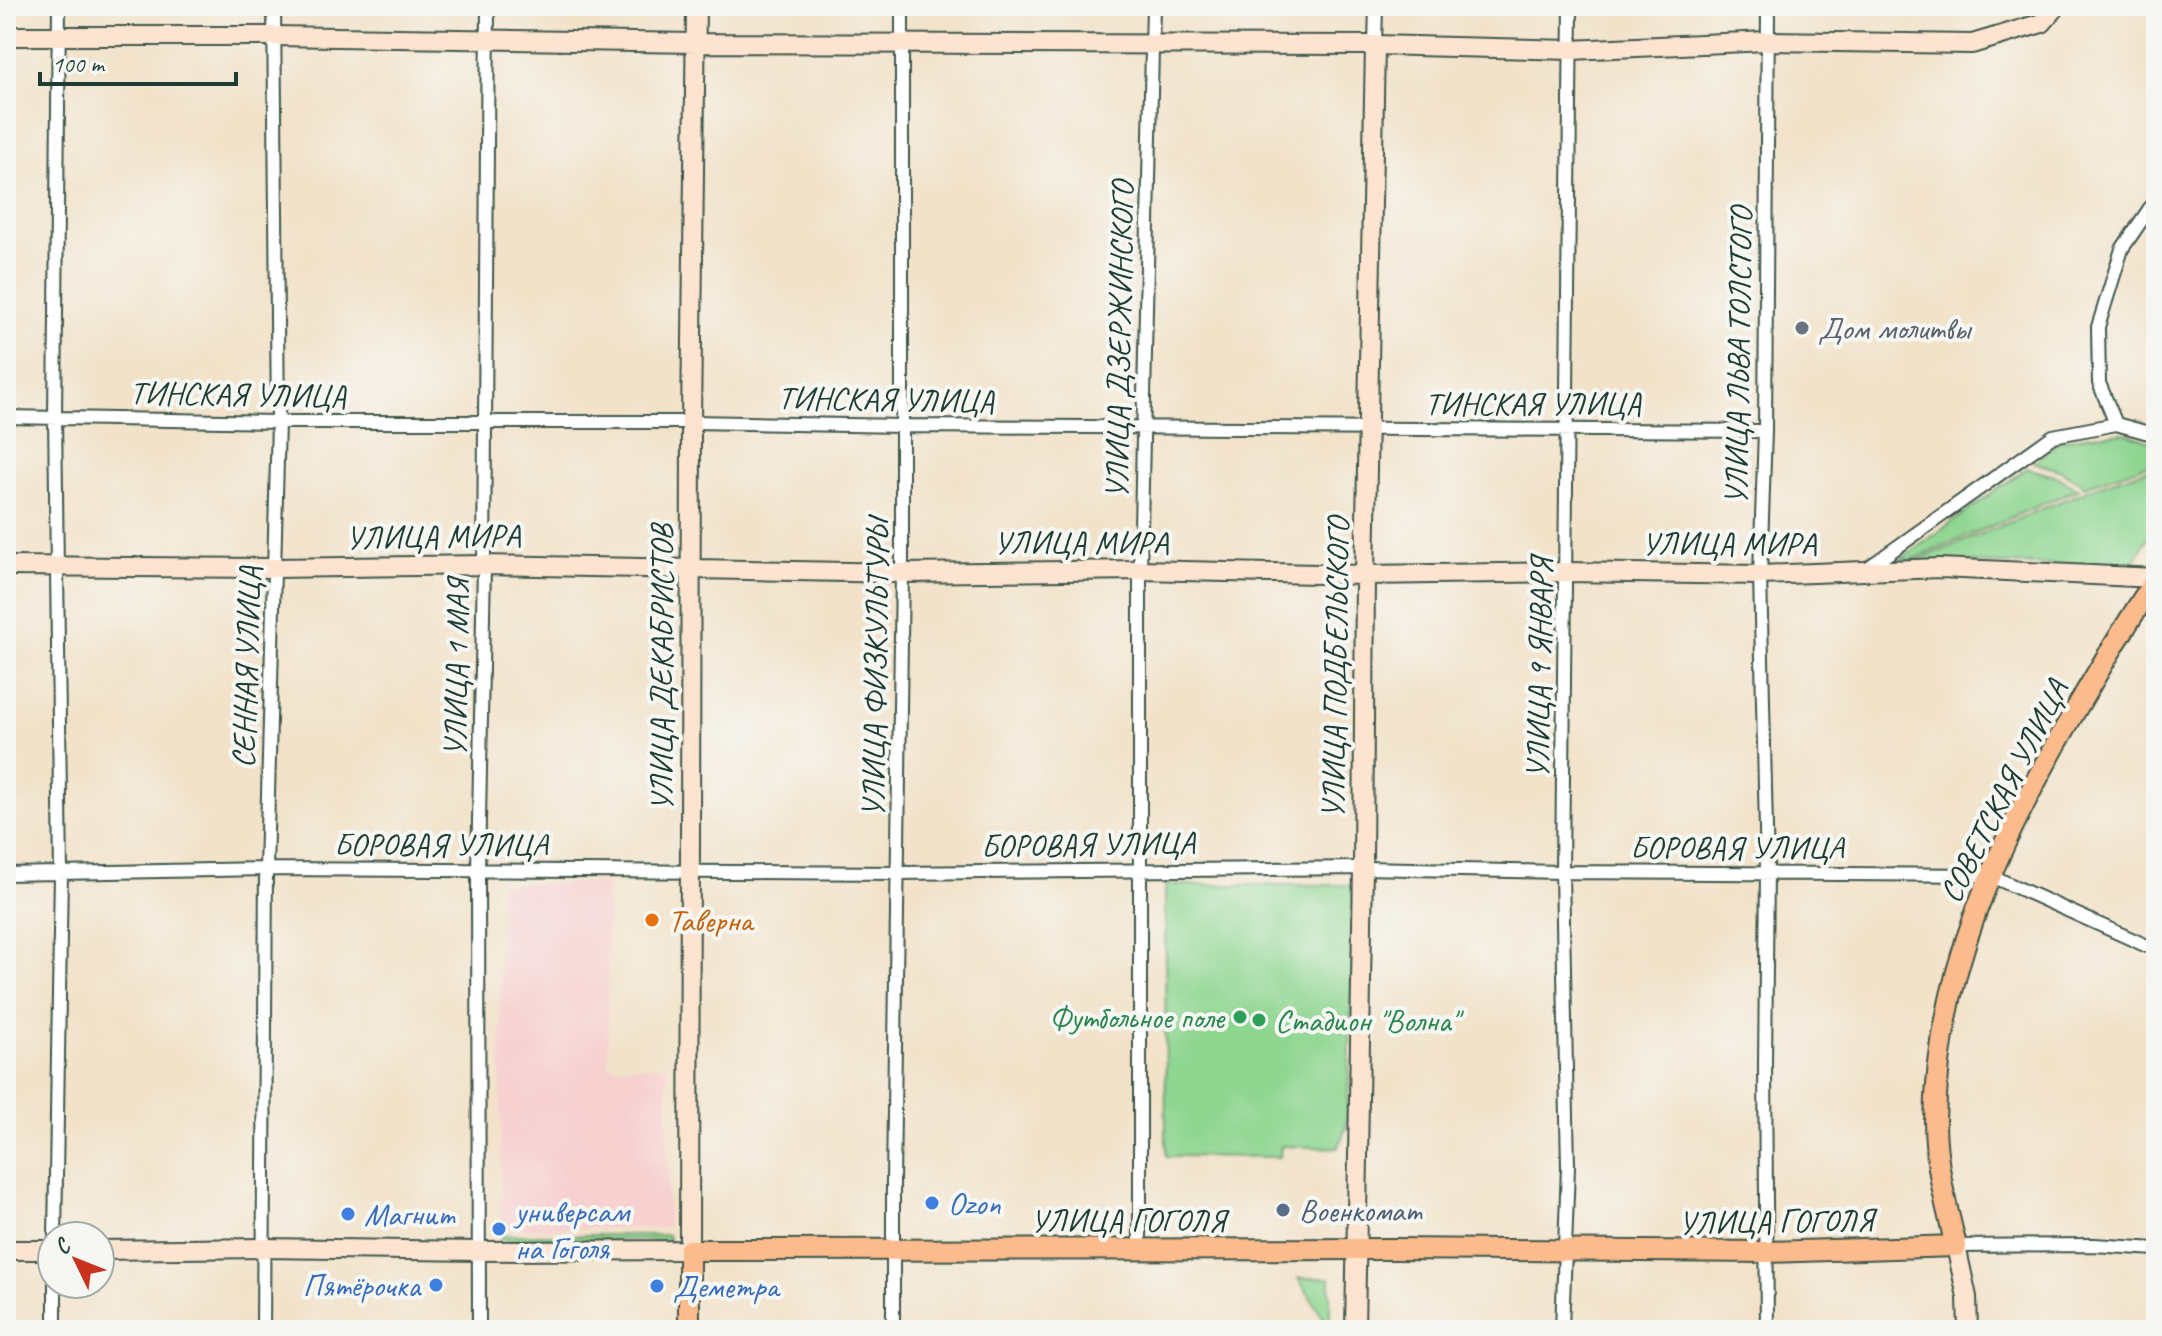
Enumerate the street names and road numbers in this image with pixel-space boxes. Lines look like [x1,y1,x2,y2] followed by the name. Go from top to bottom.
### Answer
[1096,178,1143,499] street label: УЛИЦА ДЗЕРЖИНСКОГО
[1715,204,1762,505] street label: УЛИЦА ЛЬВА ТОЛСТОГО
[130,372,347,417] street label: ТИНСКАЯ УЛИЦА
[778,377,995,422] street label: ТИНСКАЯ УЛИЦА
[1425,383,1642,424] street label: ТИНСКАЯ УЛИЦА
[852,513,899,818] street label: УЛИЦА ФИЗКУЛЬТУРЫ
[345,514,522,559] street label: УЛИЦА МИРА
[1312,514,1359,819] street label: УЛИЦА ПОДБЕЛЬСКОГО
[641,522,682,811] street label: УЛИЦА ДЕКАБРИСТОВ
[994,522,1169,563] street label: УЛИЦА МИРА
[1642,523,1817,564] street label: УЛИЦА МИРА
[1517,552,1562,779] street label: УЛИЦА 9 ЯНВАРЯ
[222,565,271,768] street label: СЕННАЯ УЛИЦА
[434,574,479,757] street label: УЛИЦА 1 МАЯ
[1930,672,2078,909] street label: СОВЕТСКАЯ УЛИЦА
[981,822,1197,867] street label: БОРОВАЯ УЛИЦА
[334,824,550,865] street label: БОРОВАЯ УЛИЦА
[1630,827,1846,868] street label: БОРОВАЯ УЛИЦА
[1678,1199,1879,1244] street label: УЛИЦА ГОГОЛЯ
[1031,1200,1230,1241] street label: УЛИЦА ГОГОЛЯ

